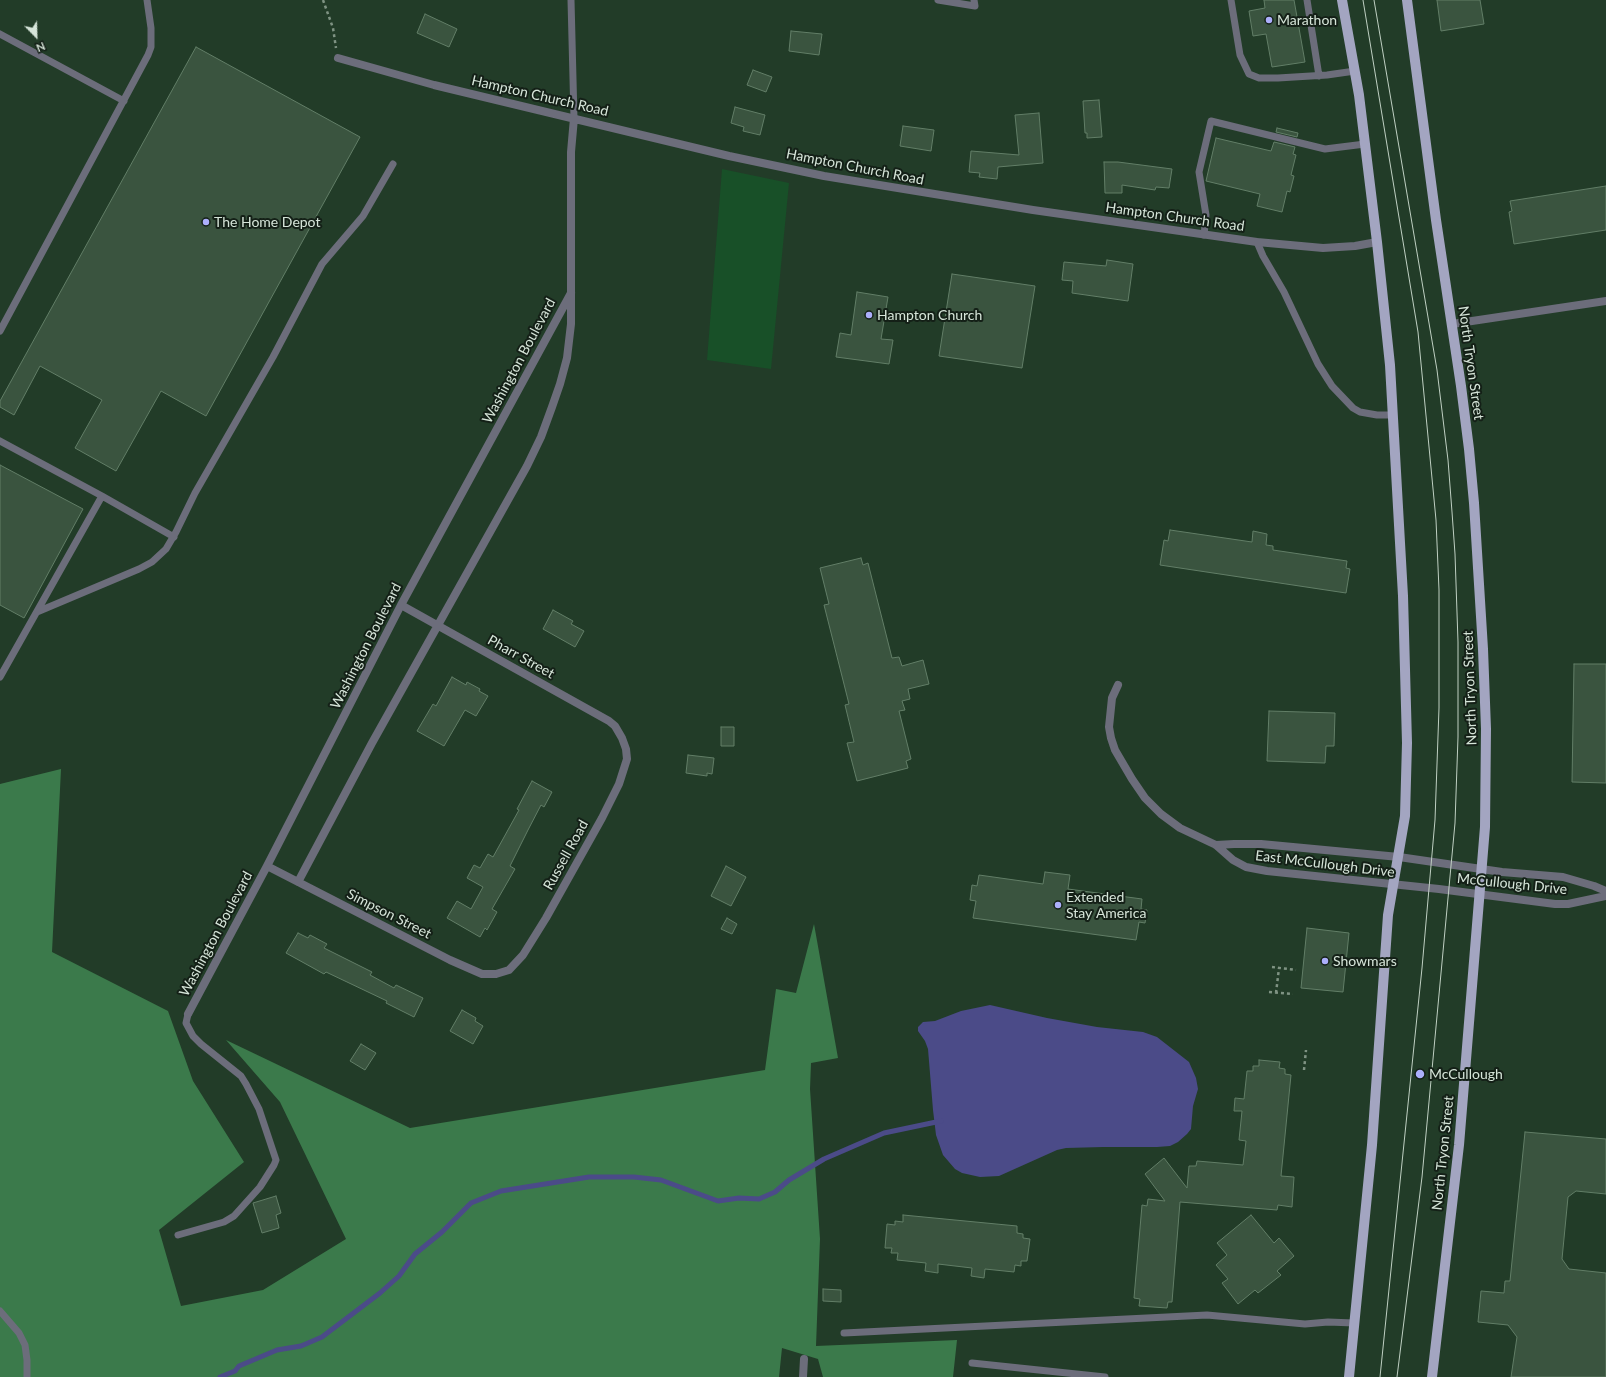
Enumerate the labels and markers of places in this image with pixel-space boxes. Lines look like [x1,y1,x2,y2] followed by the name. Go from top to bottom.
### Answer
[1277,12,1337,28] place label: Marathon
[1264,15,1274,25] marker: Marathon
[214,214,320,230] place label: The Home Depot
[201,217,211,227] marker: The Home Depot
[877,307,982,323] place label: Hampton Church
[864,310,874,320] marker: Hampton Church
[1066,889,1146,922] place label: Extended Stay America
[1053,900,1063,910] marker: Extended Stay America
[1333,953,1397,969] place label: Showmars
[1320,956,1330,966] marker: Showmars
[1429,1066,1503,1082] place label: McCullough
[1414,1068,1426,1080] marker: McCullough

